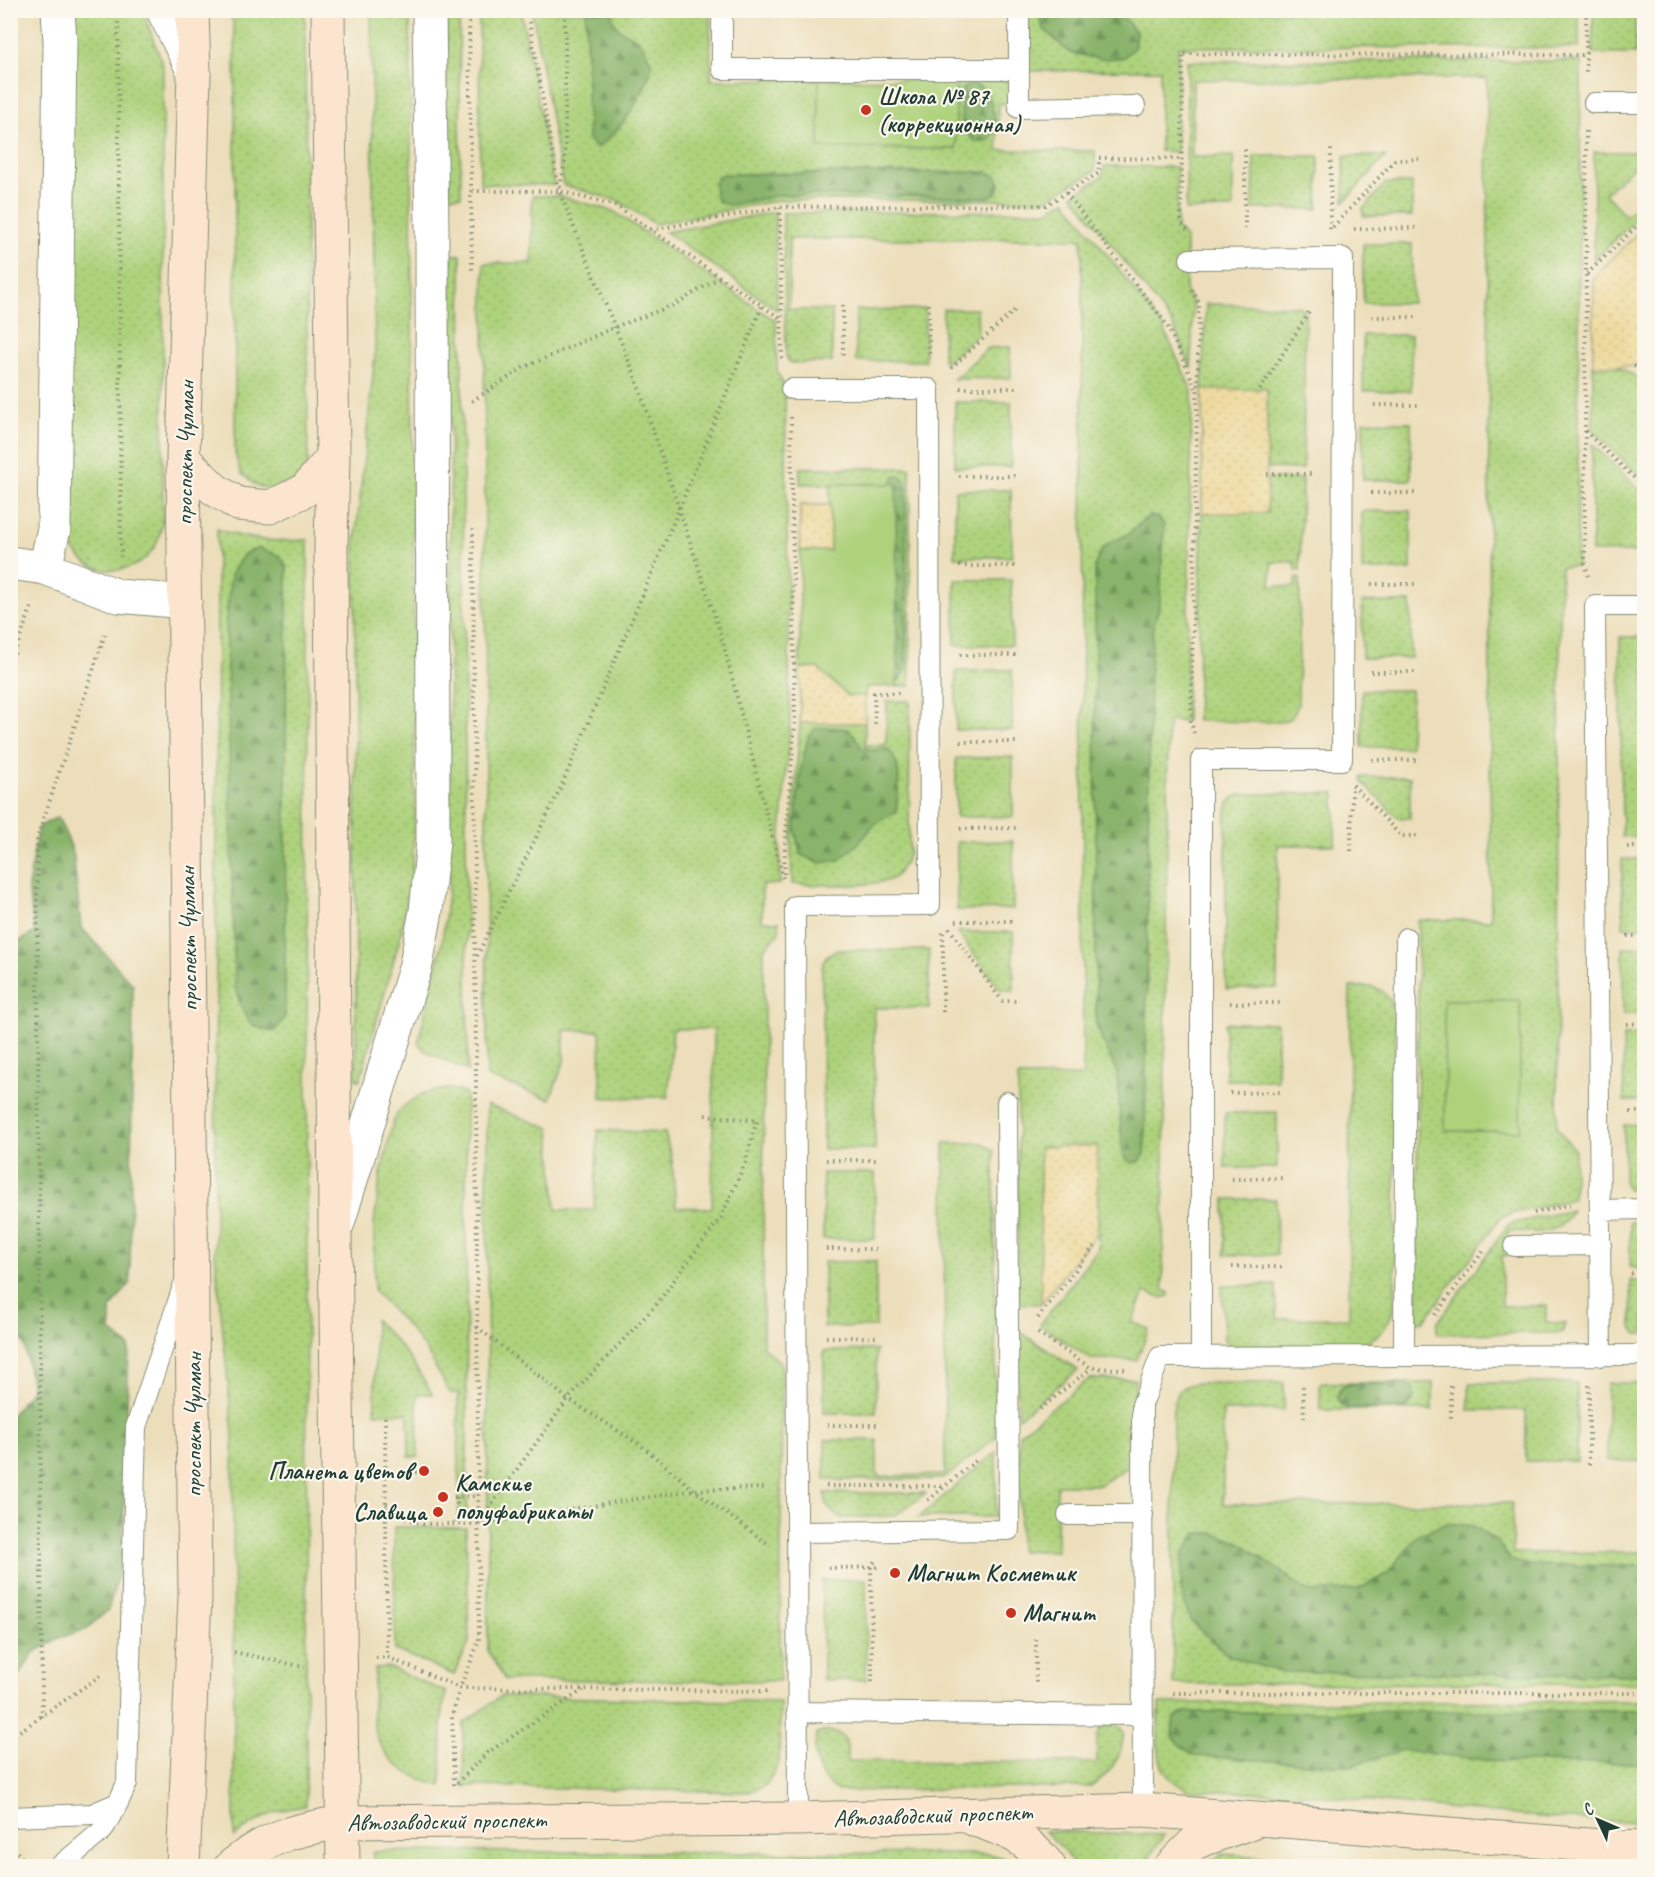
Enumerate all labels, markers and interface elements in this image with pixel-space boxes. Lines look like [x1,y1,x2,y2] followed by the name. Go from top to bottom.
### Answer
[878,81,1022,139] place label: Школа № 87 (коррекционная)
[859,103,873,117] marker: Школа № 87 (коррекционная)
[169,378,201,526] street label: проспект Чулман
[172,864,204,1012] street label: проспект Чулман
[178,1351,208,1497] street label: проспект Чулман
[268,1456,417,1486] place label: Планета цветов
[417,1464,431,1478] marker: Планета цветов
[455,1468,594,1526] place label: Камские полуфабрикаты
[436,1490,450,1504] marker: Камские полуфабрикаты
[354,1497,428,1527] place label: Славица
[431,1505,445,1519] marker: Славица
[907,1558,1077,1588] place label: Магнит Косметик
[888,1566,902,1580] marker: Магнит Косметик
[1023,1598,1096,1628] place label: Магнит
[1004,1606,1018,1620] marker: Магнит
[1568,1790,1628,1850] north arrow
[833,1797,1034,1833] street label: Автозаводский проспект
[1578,1799,1599,1820] text: С
[347,1804,548,1838] street label: Автозаводский проспект

